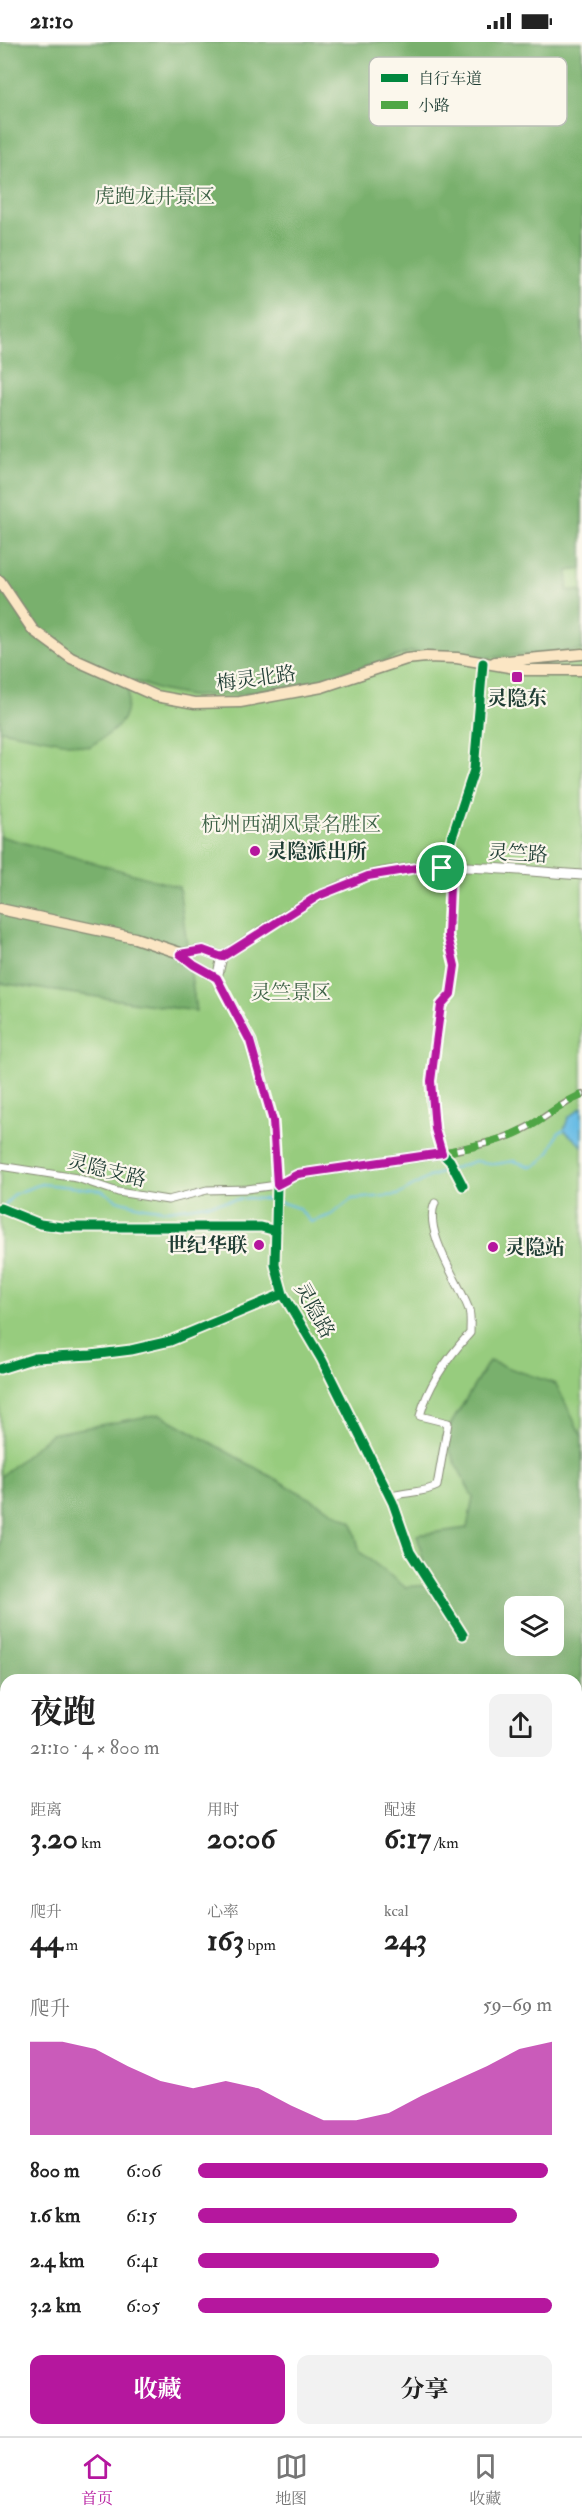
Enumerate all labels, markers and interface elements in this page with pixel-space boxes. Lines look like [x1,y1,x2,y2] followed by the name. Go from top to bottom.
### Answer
[30,7,73,35] text: 21:10
[369,57,567,126] legend
[418,69,482,89] text: 自行车道
[418,96,450,116] text: 小路
[95,184,215,209] park label: 虎跑龙井景区
[215,661,297,696] street label: 梅灵北路
[510,670,524,684] marker: 灵隐东
[487,686,547,711] place label: 灵隐东
[201,812,381,837] park label: 杭州西湖风景名胜区
[267,839,367,864] place label: 灵隐派出所
[487,839,549,868] street label: 灵竺路
[416,842,467,893] pin
[248,844,262,858] marker: 灵隐派出所
[425,851,458,884] icon: arrive
[251,980,331,1005] park label: 灵竺景区
[65,1149,149,1192] street label: 灵隐支路
[167,1233,247,1258] place label: 世纪华联
[505,1235,565,1260] place label: 灵隐站
[252,1238,266,1252] marker: 世纪华联
[486,1240,500,1254] marker: 灵隐站
[289,1278,340,1343] street label: 灵隐路
[504,1596,564,1656] map controls
[504,1596,564,1656] button: layers
[30,1692,96,1733] text: 夜跑
[489,1694,552,1757] button: share
[30,1735,159,1760] text: 21:10 · 4 × 800 m
[30,1800,62,1820] text: 距离
[207,1800,239,1820] text: 用时
[384,1800,416,1820] text: 配速
[30,1820,78,1857] text: 3.20
[207,1820,276,1857] text: 20:06
[384,1820,431,1857] text: 6:17
[78,1833,101,1853] text: km
[431,1833,459,1853] text: /km
[384,1901,409,1921] text: kcal
[30,1902,62,1922] text: 爬升
[207,1902,239,1922] text: 心率
[384,1921,427,1958] text: 243
[30,1922,62,1959] text: 44
[207,1922,244,1959] text: 163
[62,1935,78,1955] text: m
[244,1935,276,1955] text: bpm
[483,1992,552,2017] text: 59–69 m
[30,1996,70,2021] text: 爬升
[30,2158,80,2183] text: 800 m
[126,2158,161,2183] text: 6:06
[30,2203,80,2228] text: 1.6 km
[126,2203,157,2228] text: 6:15
[30,2248,84,2273] text: 2.4 km
[126,2248,159,2273] text: 6:41
[30,2293,81,2318] text: 3.2 km
[126,2293,160,2318] text: 6:05
[30,2355,285,2424] button: 收藏
[297,2355,552,2424] button: 分享
[81,2450,114,2509] tab: 首页
[275,2450,308,2509] tab: 地图
[469,2450,502,2509] tab: 收藏

